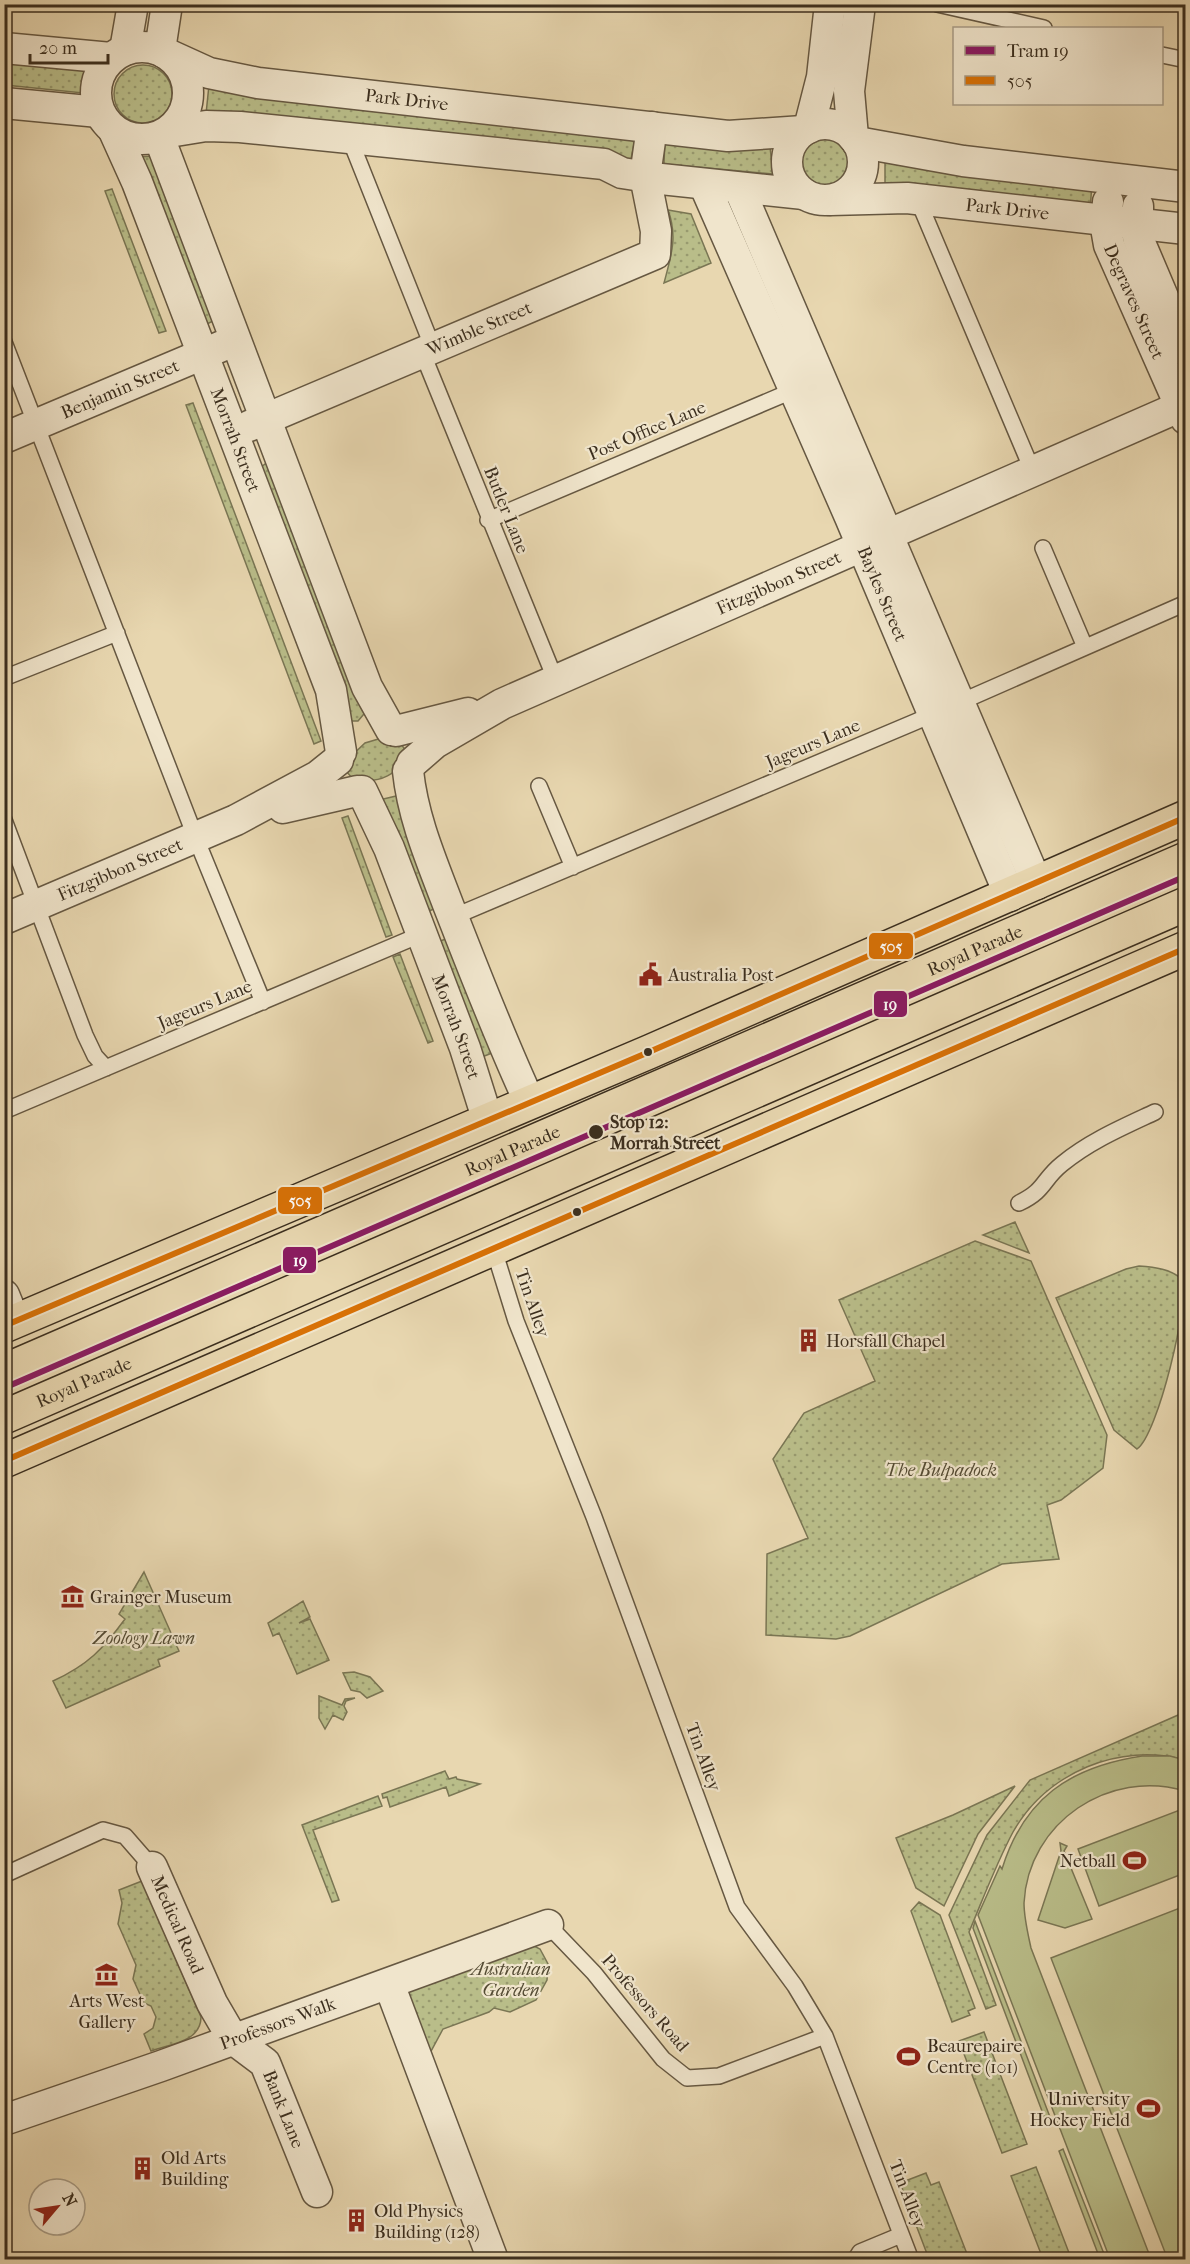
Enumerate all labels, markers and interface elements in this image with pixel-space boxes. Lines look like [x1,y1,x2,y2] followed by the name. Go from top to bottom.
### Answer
[30,27,108,65] scale bar
[953,27,1163,105] legend
[39,38,77,59] text: 20 m
[1007,41,1069,62] text: Tram 19
[1007,71,1033,92] text: 505
[364,85,450,115] street label: Park Drive
[965,194,1050,224] street label: Park Drive
[1099,241,1169,363] street label: Degraves Street
[422,297,535,360] street label: Wimble Street
[58,355,183,423] street label: Benjamin Street
[206,385,265,496] street label: Morrah Street
[585,397,709,465] street label: Post Office Lane
[479,463,533,557] street label: Butler Lane
[853,543,912,645] street label: Bayles Street
[713,546,845,619] street label: Fitzgibbon Street
[761,715,863,774] street label: Jageurs Lane
[54,833,186,905] street label: Fitzgibbon Street
[924,921,1026,980] street label: Royal Parade
[868,932,914,960] line badge: 505
[880,937,902,956] text: 505
[637,962,663,988] public building icon: Australia Post
[667,965,774,986] place label: Australia Post
[427,971,485,1082] street label: Morrah Street
[153,976,255,1035] street label: Jageurs Lane
[873,990,908,1018] line badge: 19
[883,995,897,1015] text: 19
[642,1046,654,1058] unlabelled marker
[609,1112,721,1154] place label: Stop 12: Morrah Street
[462,1121,563,1181] street label: Royal Parade
[587,1123,605,1141] marker: Stop 12: Morrah Street
[277,1186,323,1215] line badge: 505
[289,1191,311,1210] text: 505
[571,1206,583,1218] unlabelled marker
[282,1246,317,1274] line badge: 19
[293,1251,307,1271] text: 19
[510,1266,554,1341] street label: Tin Alley
[795,1328,821,1354] building icon: Horsfall Chapel
[826,1331,946,1352] place label: Horsfall Chapel
[33,1352,135,1412] street label: Royal Parade
[885,1460,997,1481] park label: The Bulpadock
[59,1584,85,1610] museum icon: Grainger Museum
[90,1587,232,1608] place label: Grainger Museum
[92,1628,195,1649] park label: Zoology Lawn
[681,1720,726,1795] street label: Tin Alley
[1121,1848,1147,1874] sports icon: Netball
[1060,1851,1116,1872] place label: Netball
[147,1872,208,1977] street label: Medical Road
[597,1950,693,2056] street label: Professors Road
[469,1959,551,2001] park label: Australian Garden
[94,1962,120,1988] museum icon: Arts West Gallery
[69,1991,145,2033] place label: Arts West Gallery
[217,1993,339,2054] street label: Professors Walk
[927,2036,1022,2078] place label: Beaurepaire Centre (101)
[896,2043,922,2069] sports icon: Beaurepaire Centre (101)
[258,2067,309,2151] street label: Bank Lane
[1030,2089,1131,2131] place label: University Hockey Field
[1135,2096,1161,2122] sports icon: University Hockey Field
[161,2148,229,2190] place label: Old Arts Building
[130,2155,156,2181] building icon: Old Arts Building
[884,2157,930,2232] street label: Tin Alley
[27,2177,87,2237] north arrow
[58,2190,81,2211] text: N
[374,2201,480,2243] place label: Old Physics Building (128)
[343,2208,369,2234] building icon: Old Physics Building (128)

